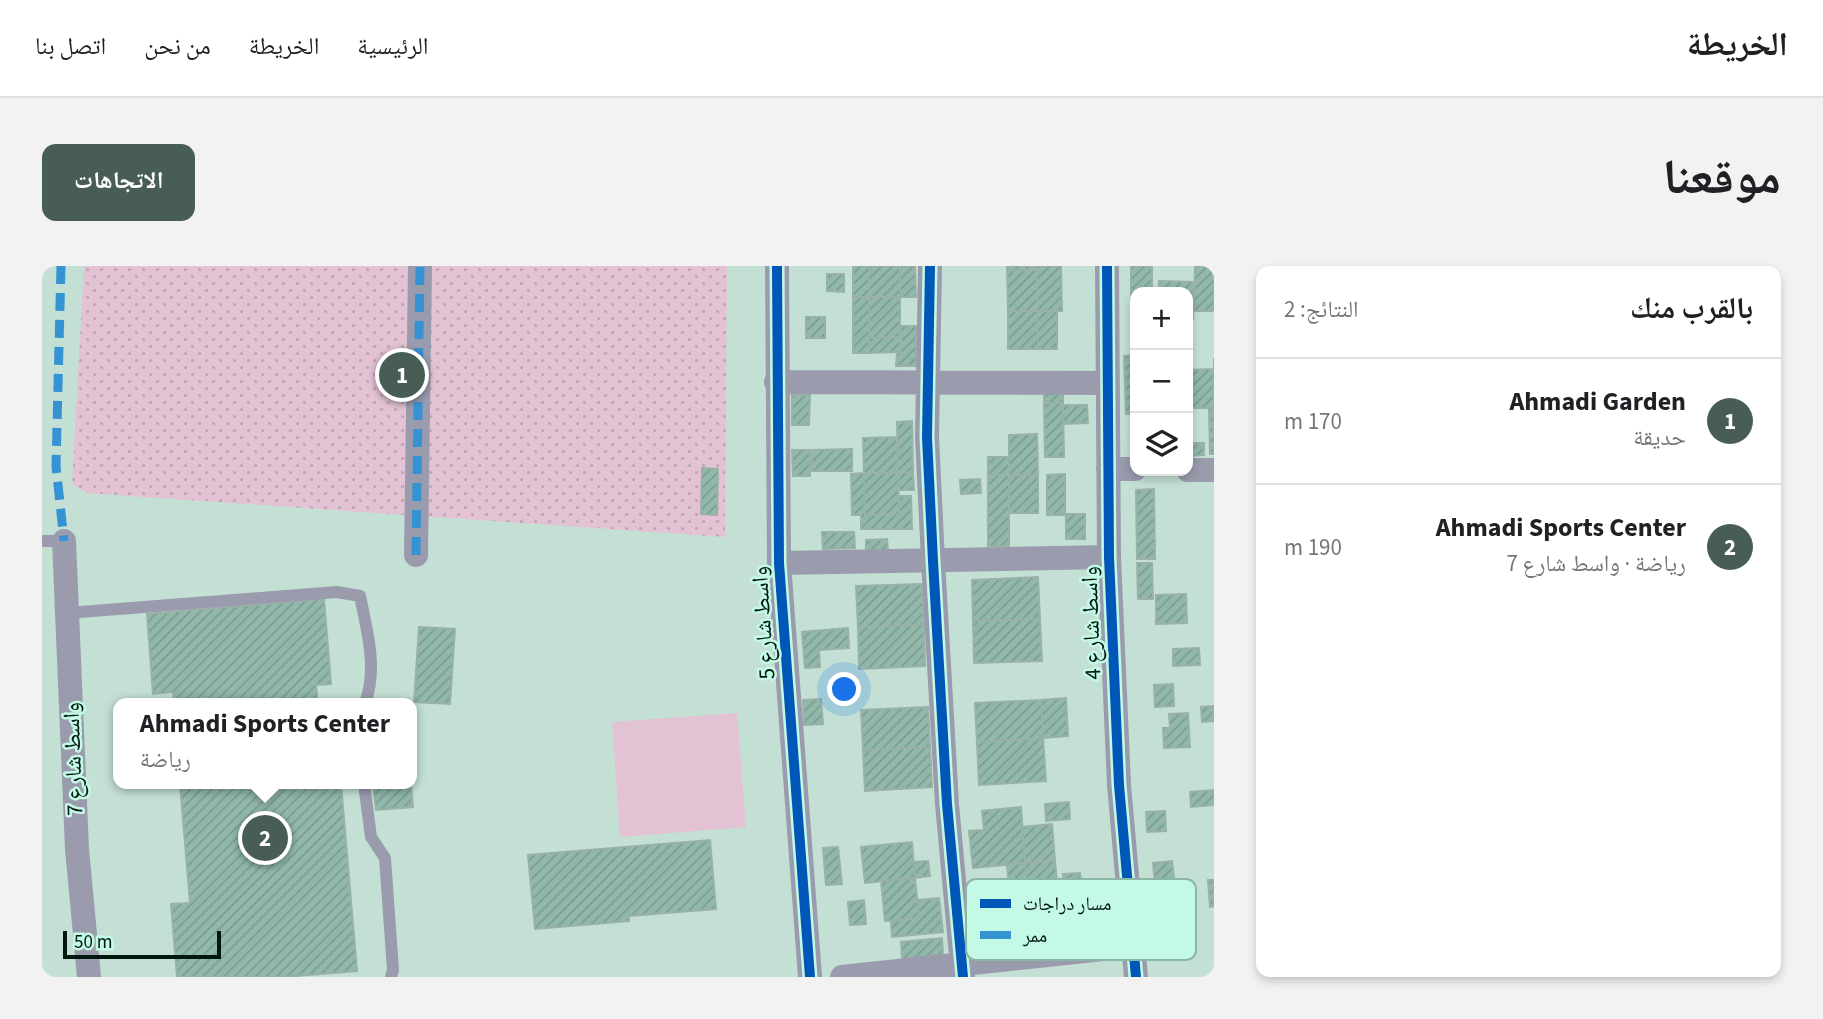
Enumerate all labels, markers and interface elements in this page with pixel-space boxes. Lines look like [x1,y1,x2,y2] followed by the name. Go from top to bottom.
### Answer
[1687,21,1788,68] text: الخريطة
[35,29,106,64] text: اتصل بنا
[144,29,211,64] text: من نحن
[249,29,319,64] text: الخريطة
[357,29,429,64] text: الرئيسية
[1663,143,1781,213] text: موقعنا
[42,144,195,221] button: الاتجاهات
[1130,287,1193,476] map controls
[1130,287,1193,350] button: +
[1630,287,1753,330] text: بالقرب منك
[1284,293,1359,326] text: النتائج: 2
[379,349,425,401] pin: 1
[1130,350,1193,413] button: −
[1509,383,1686,420] text: Ahmadi Garden
[1284,405,1342,438] text: 170 m
[1724,405,1736,438] text: 1
[1130,413,1193,476] button: layers
[1633,421,1686,454] text: حديقة
[1436,509,1686,546] text: Ahmadi Sports Center
[1284,531,1342,564] text: 190 m
[1724,531,1736,564] text: 2
[1506,547,1686,580] text: رياضة · واسط شارع 7
[743,565,783,681] street label: واسط شارع 5
[1073,566,1109,680] street label: واسط شارع 4
[827,672,861,706] your location
[113,698,417,789] popup
[55,702,91,816] street label: واسط شارع 7
[140,705,390,742] text: Ahmadi Sports Center
[140,743,191,776] text: رياضة
[242,812,288,864] pin: 2
[966,879,1196,960] legend
[1023,891,1111,918] text: مسار دراجات
[1022,923,1047,950] text: ممر
[63,928,220,960] scale bar
[74,929,112,956] text: 50 m

